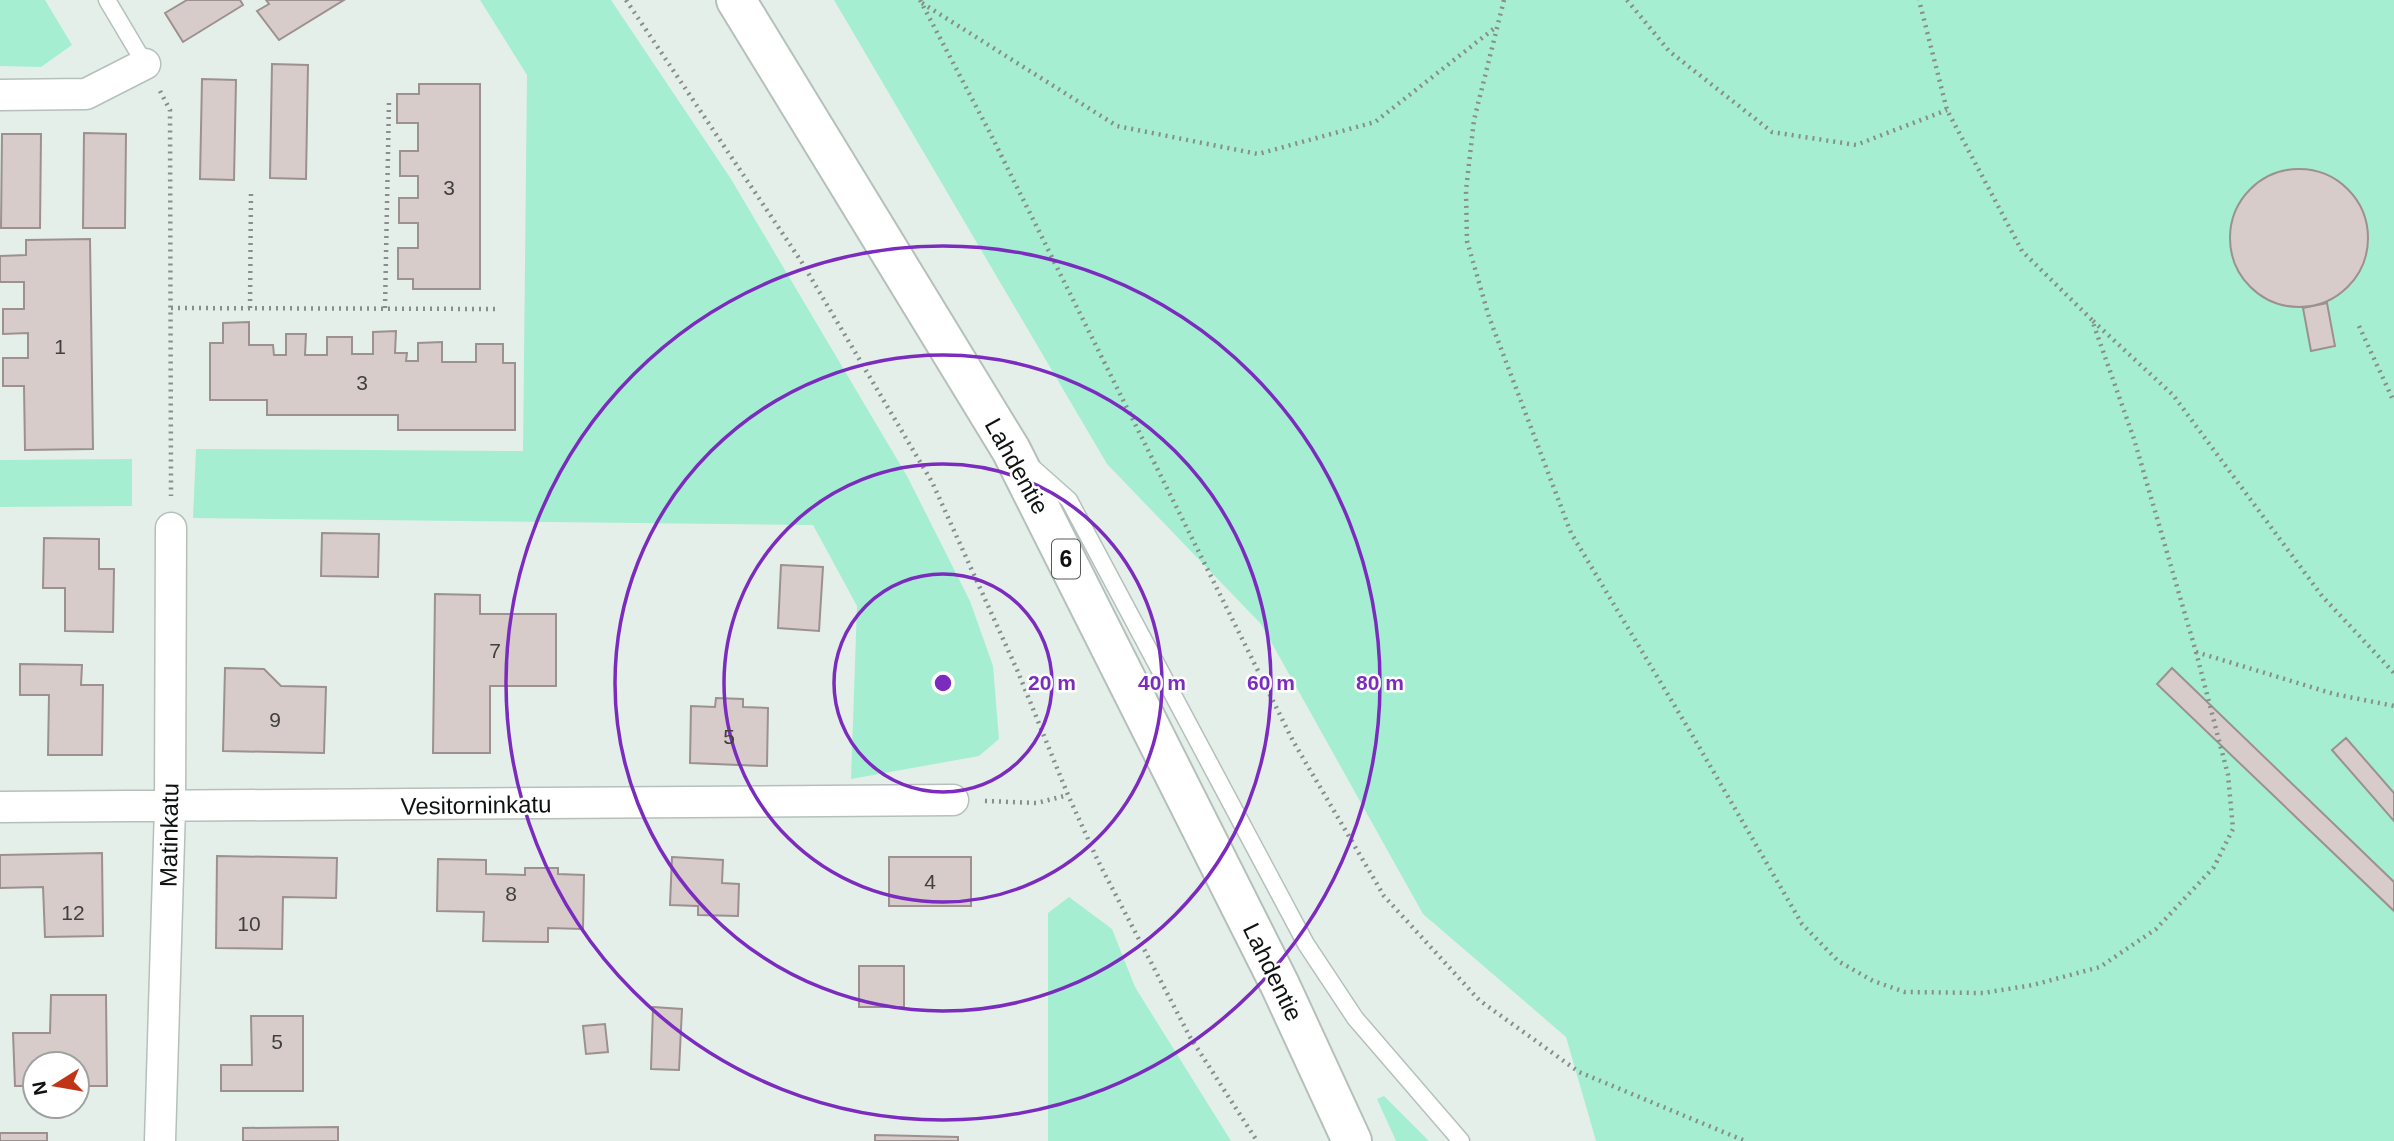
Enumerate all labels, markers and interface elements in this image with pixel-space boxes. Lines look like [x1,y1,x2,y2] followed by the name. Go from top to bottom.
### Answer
[443,176,455,199] house number: 3
[54,335,66,358] house number: 1
[356,371,368,394] house number: 3
[980,413,1054,519] street label: Lahdentie
[1052,540,1080,579] road number: 6
[489,639,501,662] house number: 7
[931,671,955,695] centre of rings
[1028,671,1076,694] text: 20 m
[1138,671,1186,694] text: 40 m
[1247,671,1295,694] text: 60 m
[1356,671,1404,694] text: 80 m
[269,708,281,731] house number: 9
[723,725,735,748] house number: 5
[155,783,183,887] street label: Matinkatu
[400,790,552,820] street label: Vesitorninkatu
[924,870,936,893] house number: 4
[505,882,517,905] house number: 8
[61,901,85,924] house number: 12
[237,912,261,935] house number: 10
[1238,919,1308,1025] street label: Lahdentie
[271,1030,283,1053] house number: 5
[21,1050,91,1120] north arrow
[28,1079,51,1097] text: N

